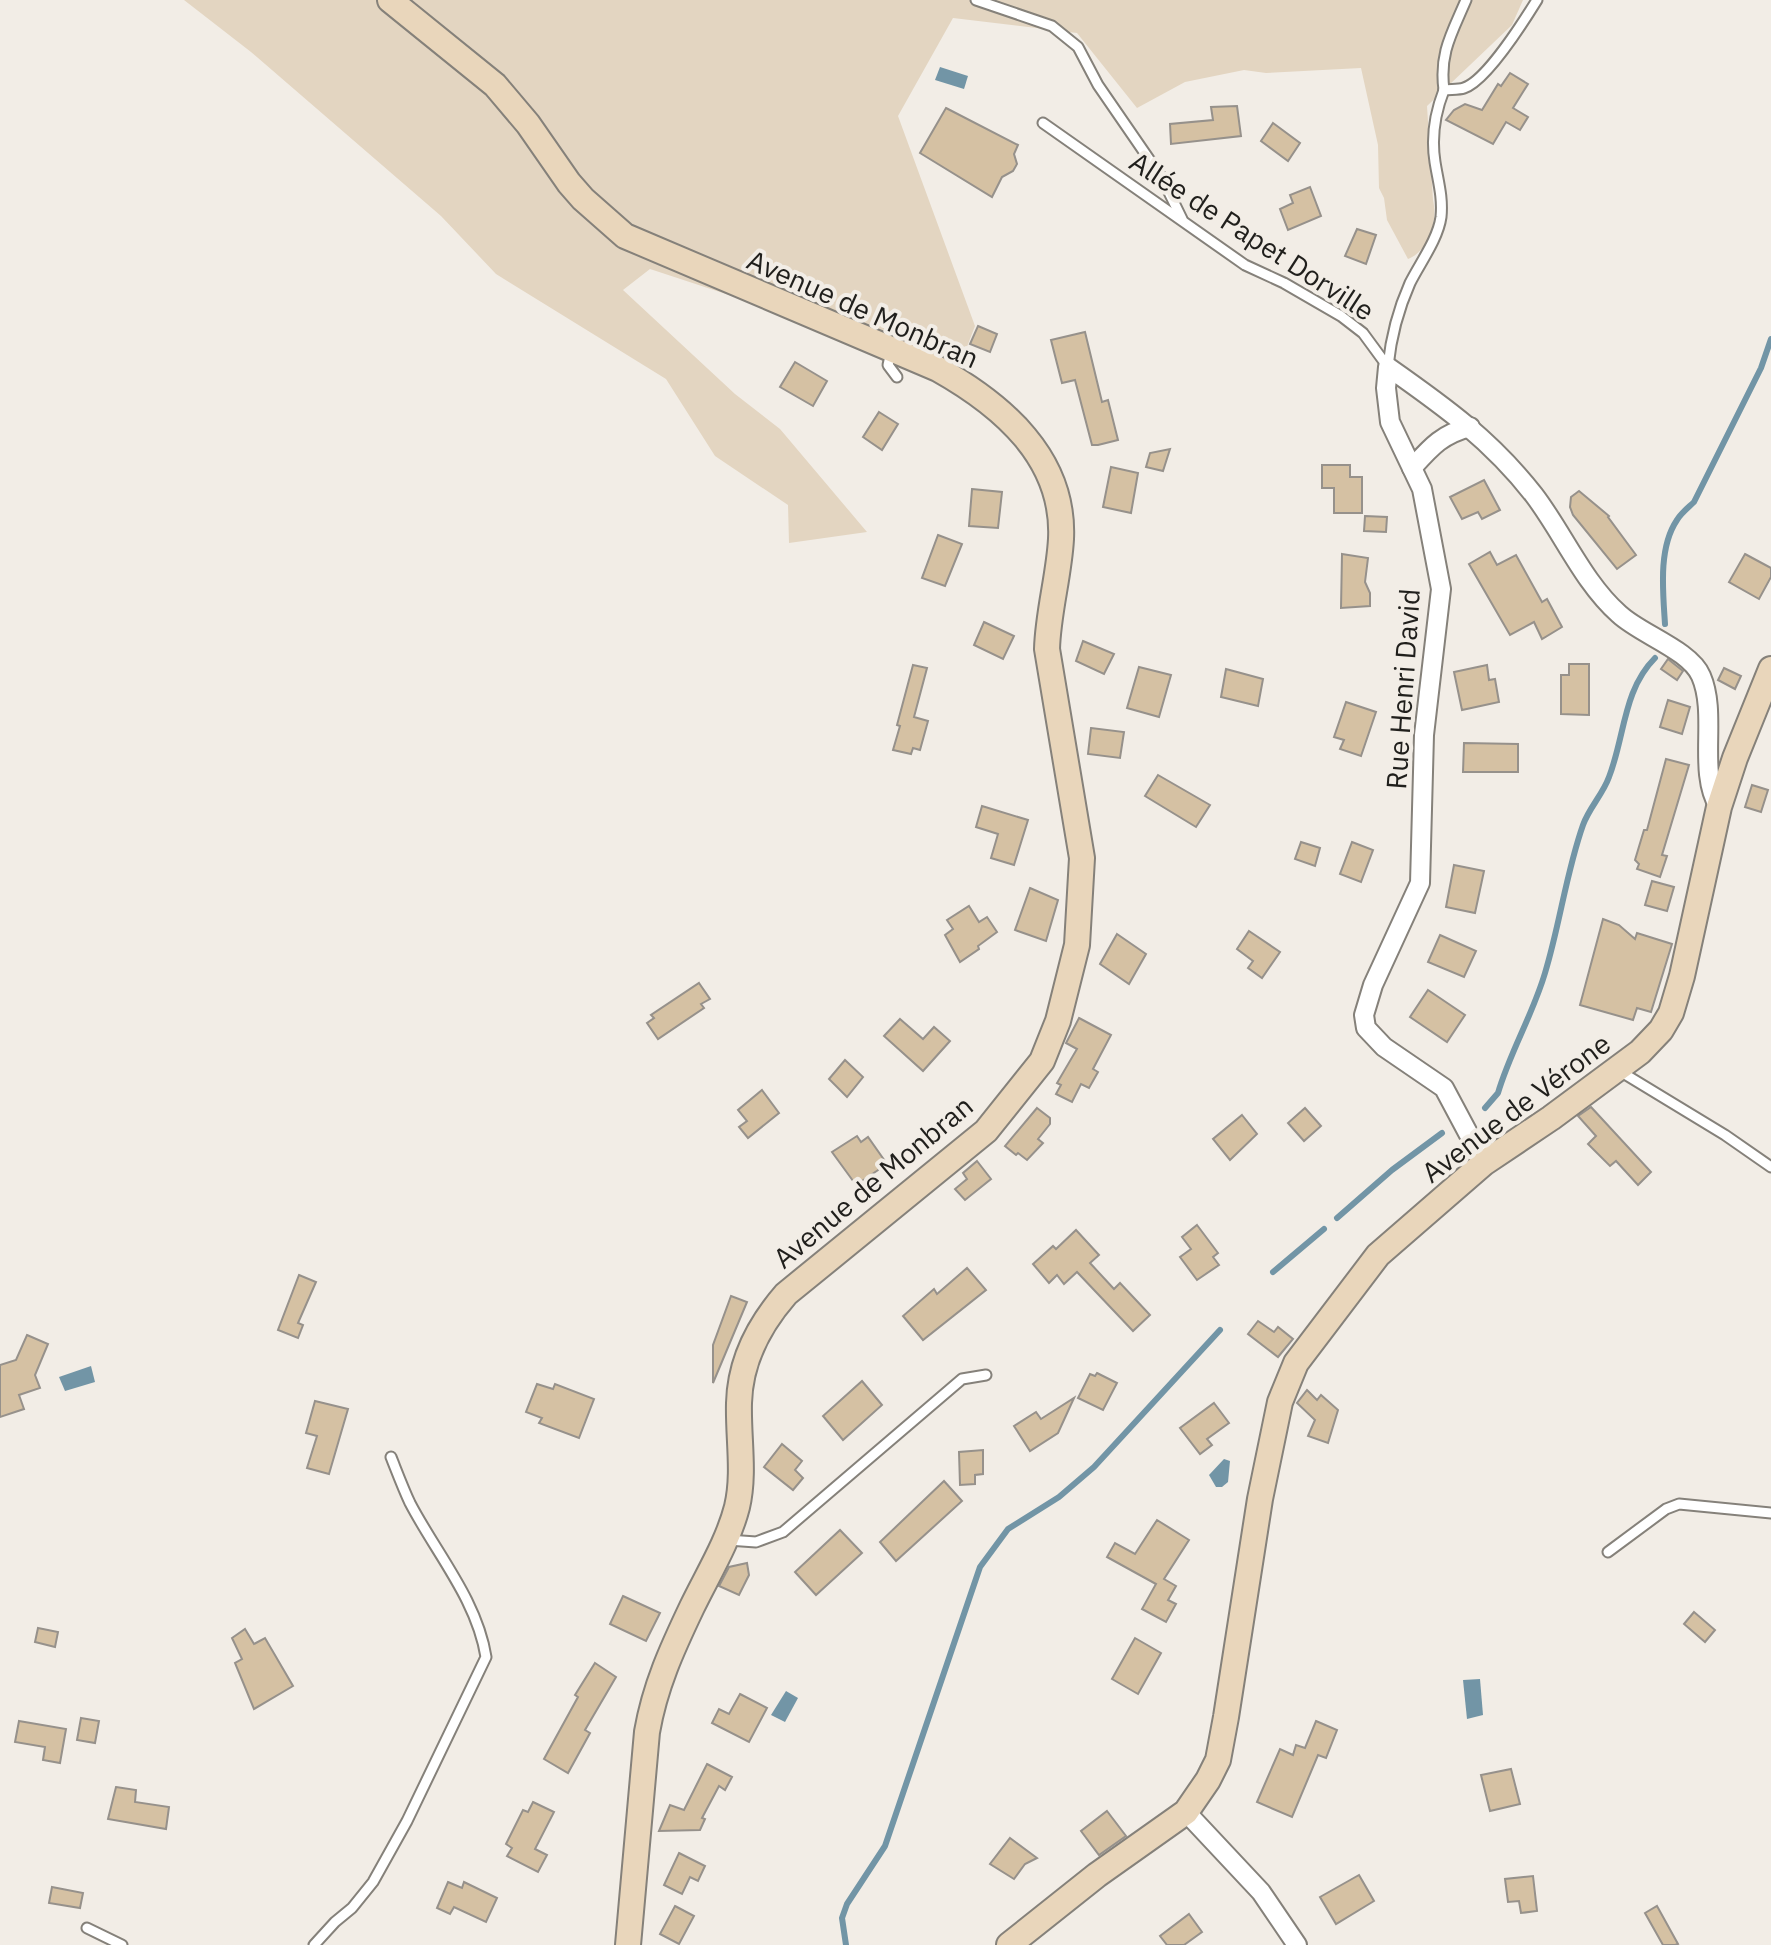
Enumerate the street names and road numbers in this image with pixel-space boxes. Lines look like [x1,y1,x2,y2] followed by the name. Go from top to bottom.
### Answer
[1123,143,1382,329] street label: Allée de Papet Dorville
[742,241,985,376] street label: Avenue de Monbran
[1377,587,1428,791] street label: Rue Henri David
[1414,1025,1617,1191] street label: Avenue de Vérone
[765,1087,980,1276] street label: Avenue de Monbran

